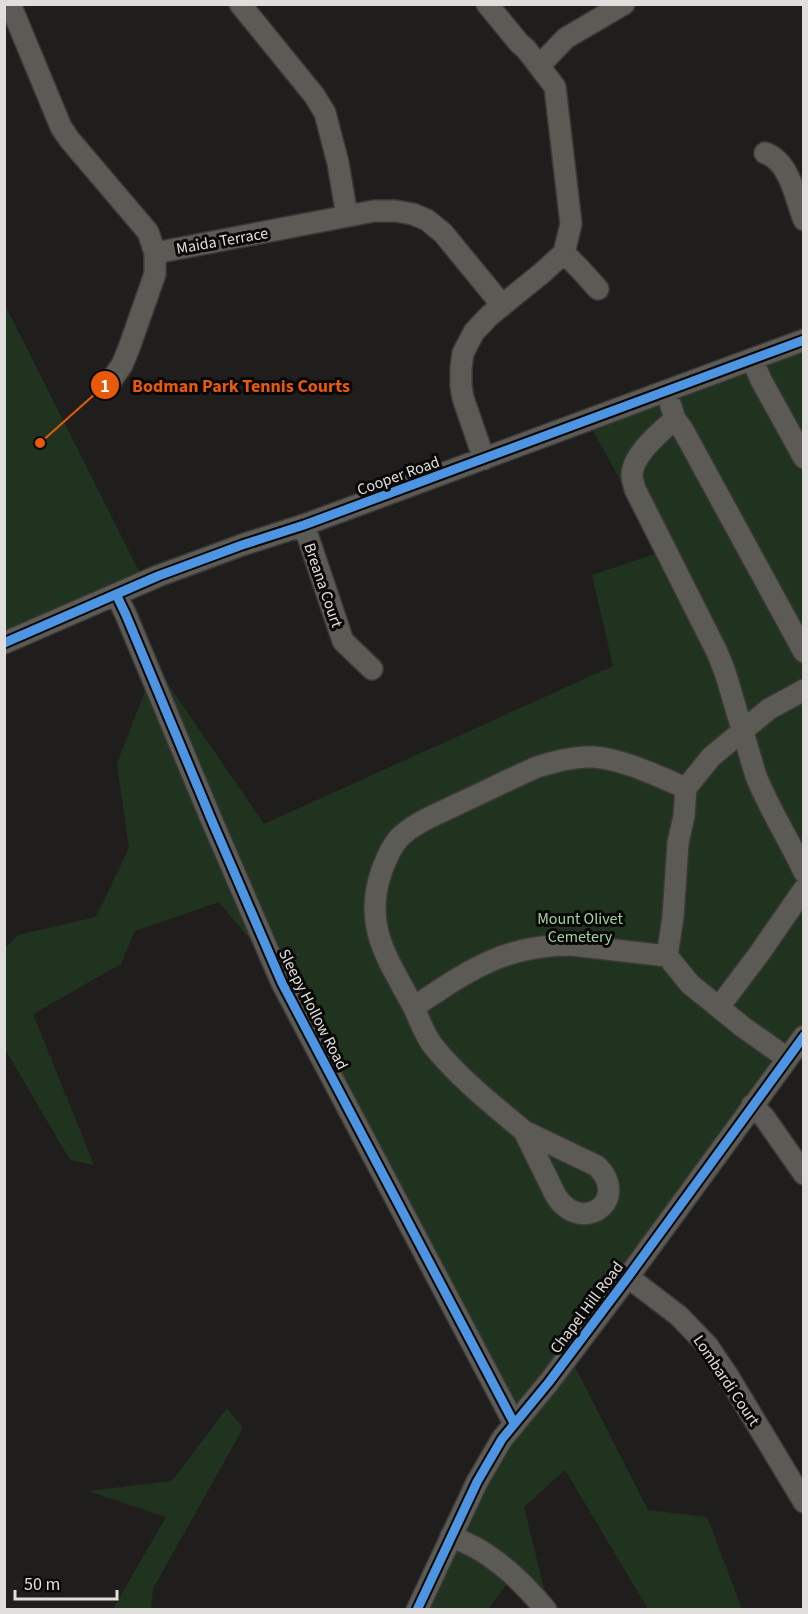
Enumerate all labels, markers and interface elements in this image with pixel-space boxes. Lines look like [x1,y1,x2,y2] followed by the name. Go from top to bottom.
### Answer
[175,222,270,260] street label: Maida Terrace
[90,367,362,403] callout: Bodman Park Tennis Courts
[100,374,110,399] text: 1
[132,374,350,399] text: Bodman Park Tennis Courts
[354,451,443,501] street label: Cooper Road
[298,540,348,631] street label: Breana Court
[537,908,623,948] park label: Mount Olivet Cemetery
[273,945,353,1074] street label: Sleepy Hollow Road
[545,1257,629,1358] street label: Chapel Hill Road
[688,1331,765,1431] street label: Lombardi Court
[15,1563,117,1601] scale bar
[24,1572,60,1597] text: 50 m

